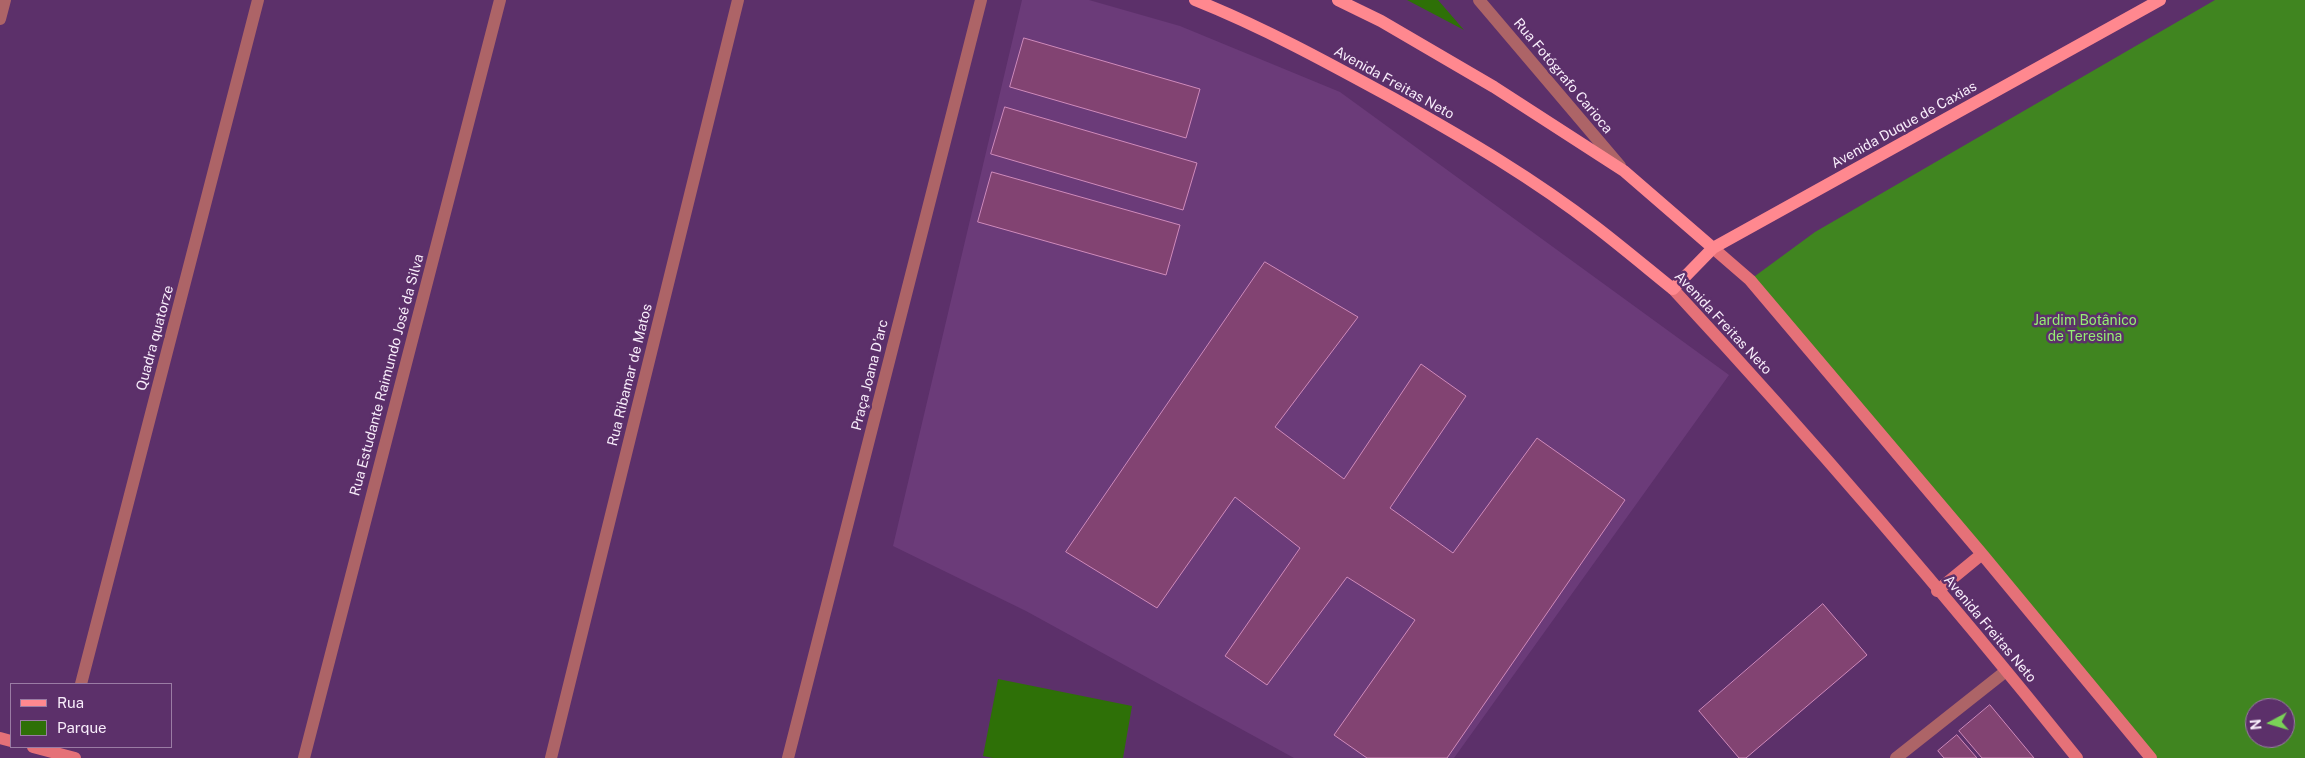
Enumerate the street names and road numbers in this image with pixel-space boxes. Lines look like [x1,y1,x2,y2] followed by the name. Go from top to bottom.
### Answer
[1510,15,1616,137] street label: Rua Fotógrafo Carioca
[1331,43,1457,123] street label: Avenida Freitas Neto
[1828,78,1980,172] street label: Avenida Duque de Caxias
[347,252,427,498] street label: Rua Estudante Raimundo José da Silva
[1671,268,1775,378] street label: Avenida Freitas Neto
[133,283,177,393] street label: Quadra quatorze
[604,302,656,448] street label: Rua Ribamar de Matos
[848,318,892,432] street label: Praça Joana D'arc
[1940,572,2040,686] street label: Avenida Freitas Neto

